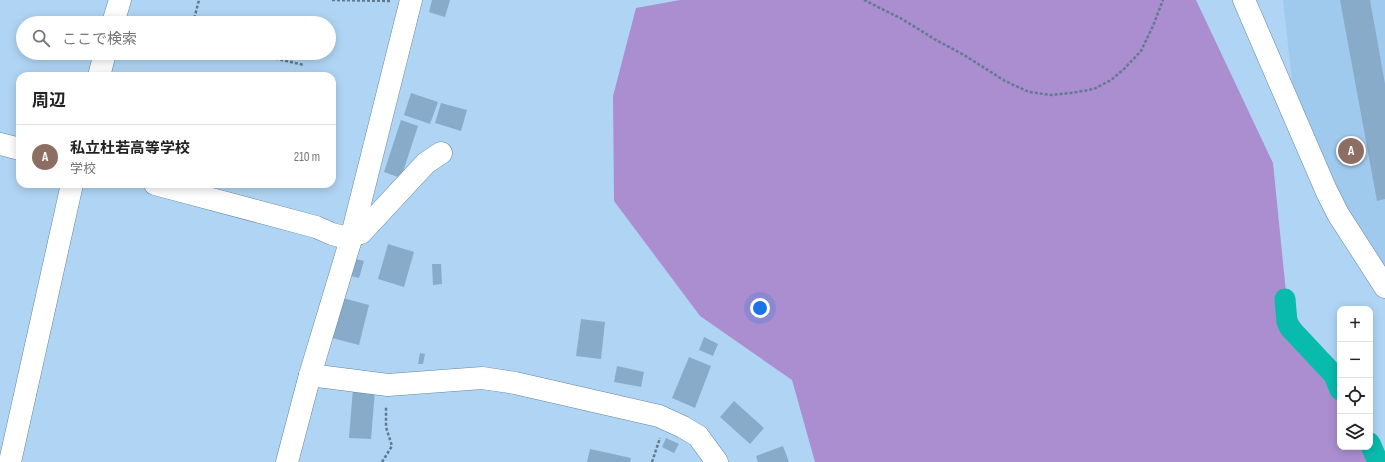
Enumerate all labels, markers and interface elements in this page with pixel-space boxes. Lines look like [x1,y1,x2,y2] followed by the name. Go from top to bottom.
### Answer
[16,16,336,60] search box
[30,27,52,49] icon: search
[62,30,137,49] text: ここで検索
[32,91,66,111] text: 周辺
[1338,136,1364,166] pin: A
[70,139,190,158] text: 私立杜若高等学校
[42,149,48,165] text: A
[294,149,320,165] text: 210 m
[70,161,96,177] text: 学校
[750,298,770,318] your location
[1337,306,1373,450] map controls
[1337,306,1373,342] button: +
[1337,342,1373,378] button: −
[1337,378,1373,414] button: locate
[1337,414,1373,450] button: layers

